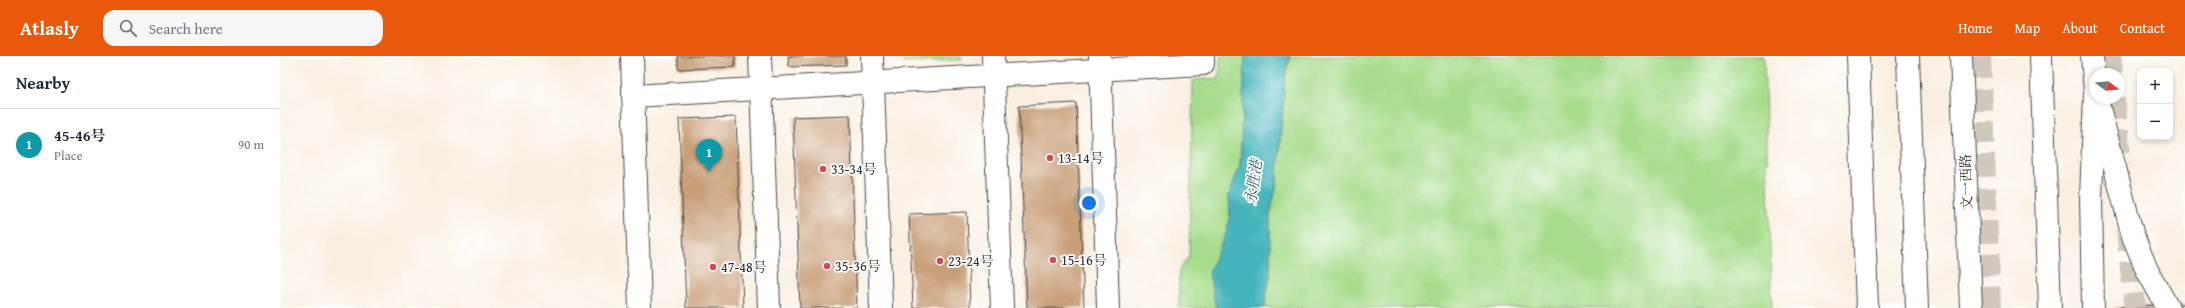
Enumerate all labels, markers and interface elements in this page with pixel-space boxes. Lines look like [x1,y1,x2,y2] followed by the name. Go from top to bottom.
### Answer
[103,10,383,46] search box
[20,14,79,42] text: Atlasly
[117,17,139,39] icon: search
[149,18,223,39] text: Search here
[1958,18,1993,38] text: Home
[2015,18,2040,38] text: Map
[2062,18,2098,38] text: About
[2120,18,2165,38] text: Contact
[2089,68,2125,104] north arrow
[2137,68,2173,140] map controls
[2137,68,2173,104] button: +
[16,70,70,95] text: Nearby
[2137,104,2173,140] button: −
[54,125,106,146] text: 45-46号
[26,135,32,154] text: 1
[238,135,264,154] text: 90 m
[696,139,722,172] pin: 1
[54,146,83,165] text: Place
[1058,148,1104,168] place label: 13-14号
[1045,153,1055,163] marker: 13-14号
[1955,154,1977,210] street label: 文一西路
[1239,156,1267,206] water label: 永胜港
[831,159,877,179] place label: 33-34号
[818,164,828,174] marker: 33-34号
[1079,193,1099,213] your location
[1061,250,1107,270] place label: 15-16号
[948,251,994,271] place label: 23-24号
[1048,255,1058,265] marker: 15-16号
[835,256,881,276] place label: 35-36号
[935,256,945,266] marker: 23-24号
[721,257,767,277] place label: 47-48号
[822,261,832,271] marker: 35-36号
[708,262,718,272] marker: 47-48号

